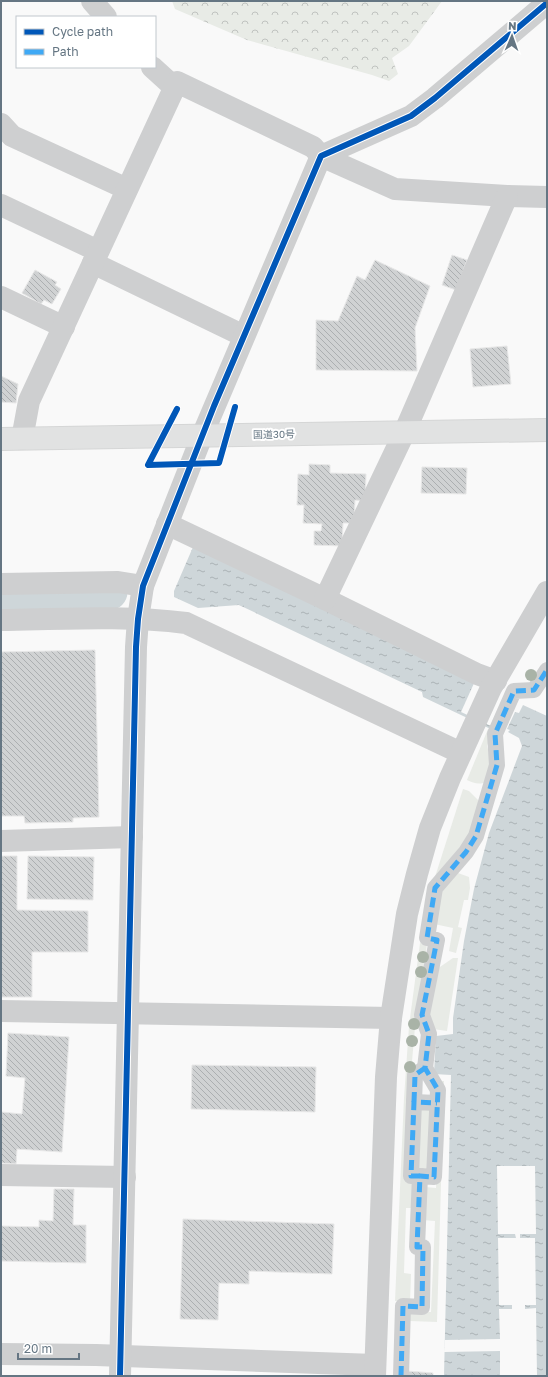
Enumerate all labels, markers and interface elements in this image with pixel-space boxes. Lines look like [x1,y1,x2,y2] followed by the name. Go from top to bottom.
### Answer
[16,16,156,68] legend
[492,16,532,56] north arrow
[508,19,517,32] text: N
[52,24,113,39] text: Cycle path
[52,44,79,59] text: Path
[253,428,295,440] street label: 国道30号
[18,1335,79,1361] scale bar
[24,1341,52,1356] text: 20 m

